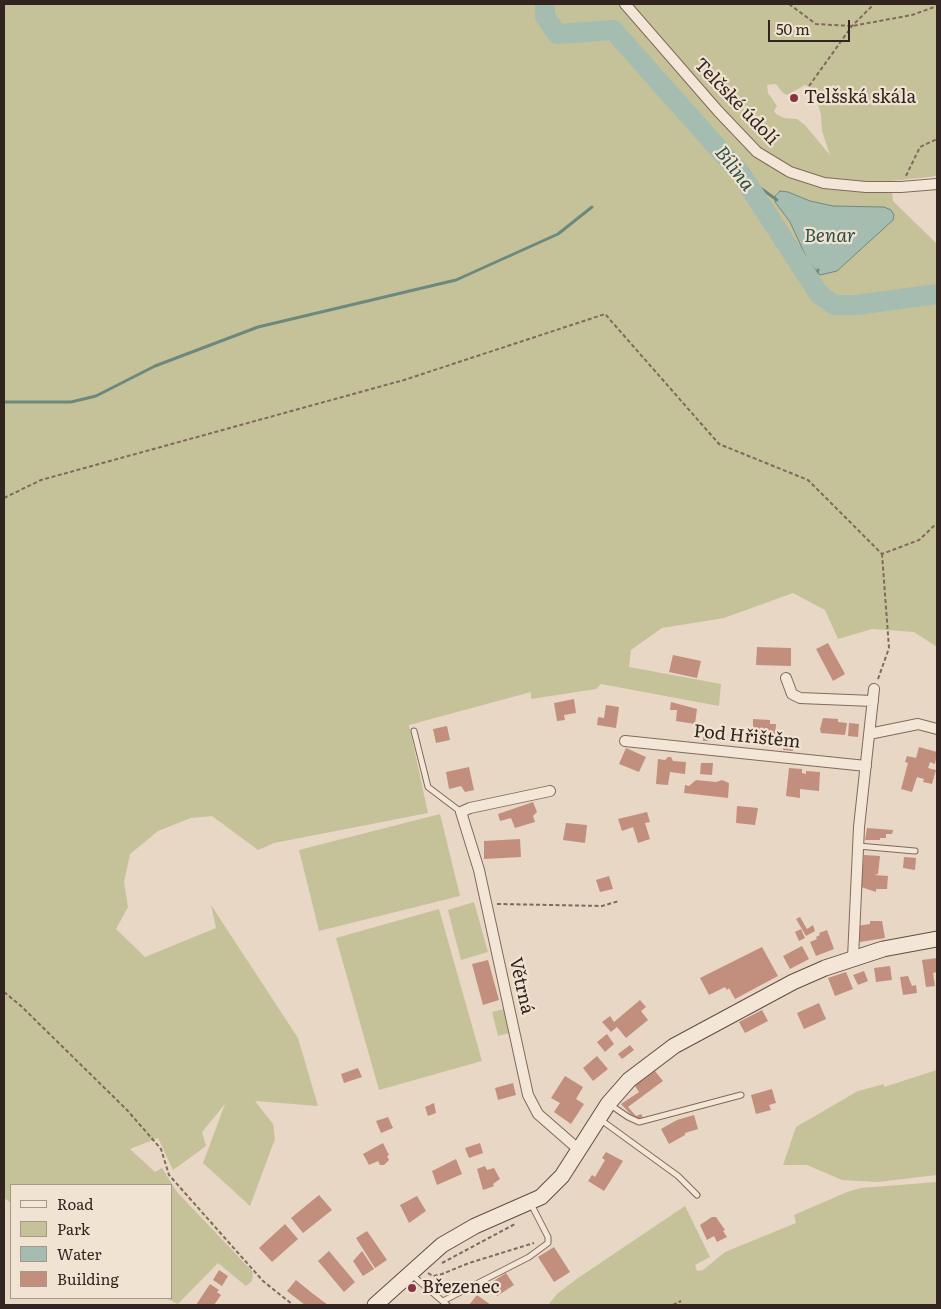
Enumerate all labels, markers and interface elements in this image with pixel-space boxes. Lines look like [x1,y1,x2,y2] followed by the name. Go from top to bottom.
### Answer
[771,10,854,42] scale bar
[776,17,810,40] text: 50 m
[689,54,783,150] street label: Telčské údolí
[804,87,916,109] place label: Telšská skála
[788,92,800,104] marker: Telšská skála
[710,142,758,196] water label: Bílina
[804,225,856,247] water label: Benar
[692,721,802,753] street label: Pod Hřištěm
[504,956,538,1016] street label: Větrná
[10,1184,172,1299] legend
[57,1192,93,1215] text: Road
[57,1217,90,1240] text: Park
[57,1242,102,1265] text: Water
[57,1267,119,1290] text: Building
[422,1277,500,1299] place label: Březenec
[406,1282,418,1294] marker: Březenec

